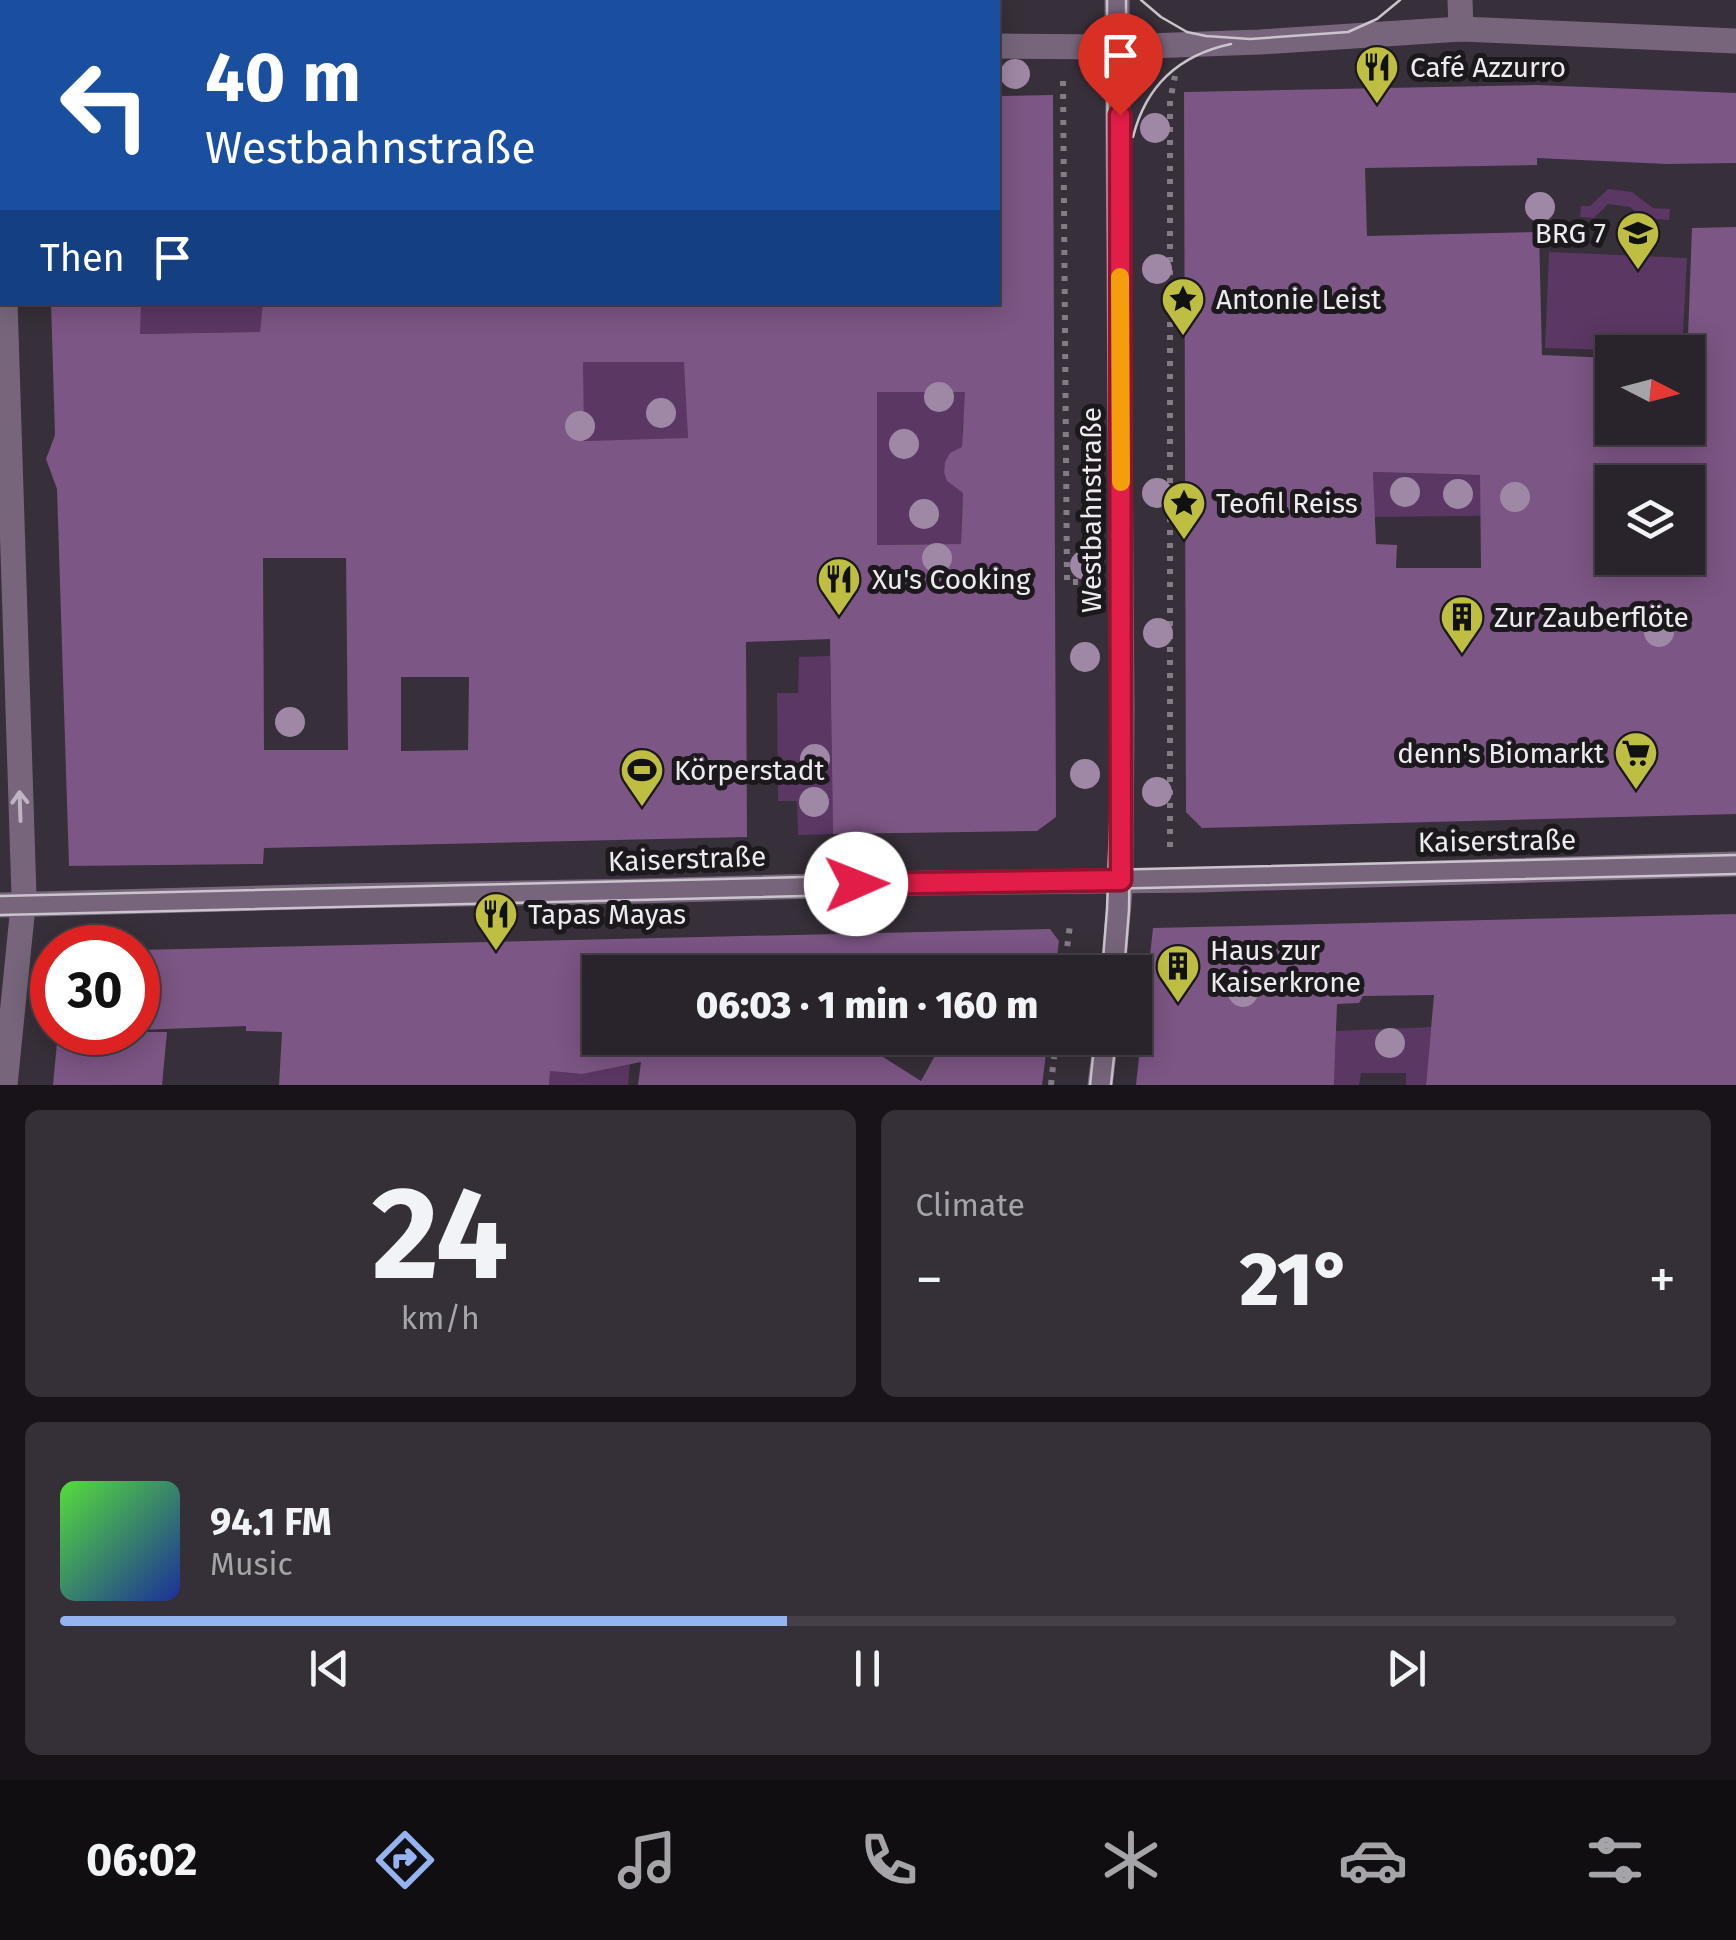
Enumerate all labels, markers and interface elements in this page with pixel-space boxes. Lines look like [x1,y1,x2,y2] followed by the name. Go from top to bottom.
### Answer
[1078,13,1163,116] pin
[1093,28,1148,83] icon: arrive
[205,36,361,120] text: 40 m
[40,40,170,170] icon: left
[1354,44,1400,105] restaurant icon: Café Azzurro
[1410,51,1566,84] place label: Café Azzurro
[205,121,536,175] text: Westbahnstraße
[1615,210,1661,271] school or university icon: BRG 7
[1535,217,1606,250] place label: BRG 7
[145,230,200,285] icon: arrive
[40,235,125,281] text: Then
[1160,276,1206,337] place icon: Antonie Leist
[1216,283,1382,316] place label: Antonie Leist
[1595,335,1705,445] north arrow
[1595,335,1705,575] map controls
[1075,407,1108,613] street label: Westbahnstraße
[1595,465,1705,575] button: layers
[1161,480,1207,541] place icon: Teofil Reiss
[1216,487,1358,520] place label: Teofil Reiss
[816,556,862,617] restaurant icon: Xu's Cooking
[872,563,1031,596] place label: Xu's Cooking
[1439,594,1485,655] building icon: Zur Zauberflöte
[1494,601,1689,634] place label: Zur Zauberflöte
[1613,730,1659,791] supermarket icon: denn's Biomarkt
[1397,737,1605,770] place label: denn's Biomarkt
[619,747,665,808] sports icon: Körperstadt
[674,754,826,787] place label: Körperstadt
[11,791,30,823] one-way arrow
[1418,823,1576,859] street label: Kaiserstraße
[804,832,908,936] position arrow
[607,840,767,878] street label: Kaiserstraße
[473,891,519,952] restaurant icon: Tapas Mayas
[528,898,686,931] place label: Tapas Mayas
[30,925,160,1055] speed limit sign: 30
[1210,934,1361,999] place label: Haus zur Kaiserkrone
[1155,943,1201,1004] building icon: Haus zur Kaiserkrone
[696,982,1038,1028] text: 06:03 · 1 min · 160 m
[372,1156,509,1312] text: 24
[916,1186,1025,1224] text: Climate
[1240,1235,1352,1325] text: 21°
[916,1247,943,1313] text: −
[1649,1247,1676,1313] text: +
[401,1299,480,1337] text: km/h
[210,1499,332,1545] text: 94.1 FM
[210,1545,293,1583] text: Music
[302,1641,357,1696] icon: previous
[840,1641,895,1696] icon: pause
[1379,1641,1434,1696] icon: next
[370,1825,440,1895] icon: directions
[612,1825,682,1895] icon: music
[854,1825,924,1895] icon: phone
[1096,1825,1166,1895] icon: climate
[1338,1825,1408,1895] icon: car
[1580,1825,1650,1895] icon: filters
[86,1833,198,1887] text: 06:02

